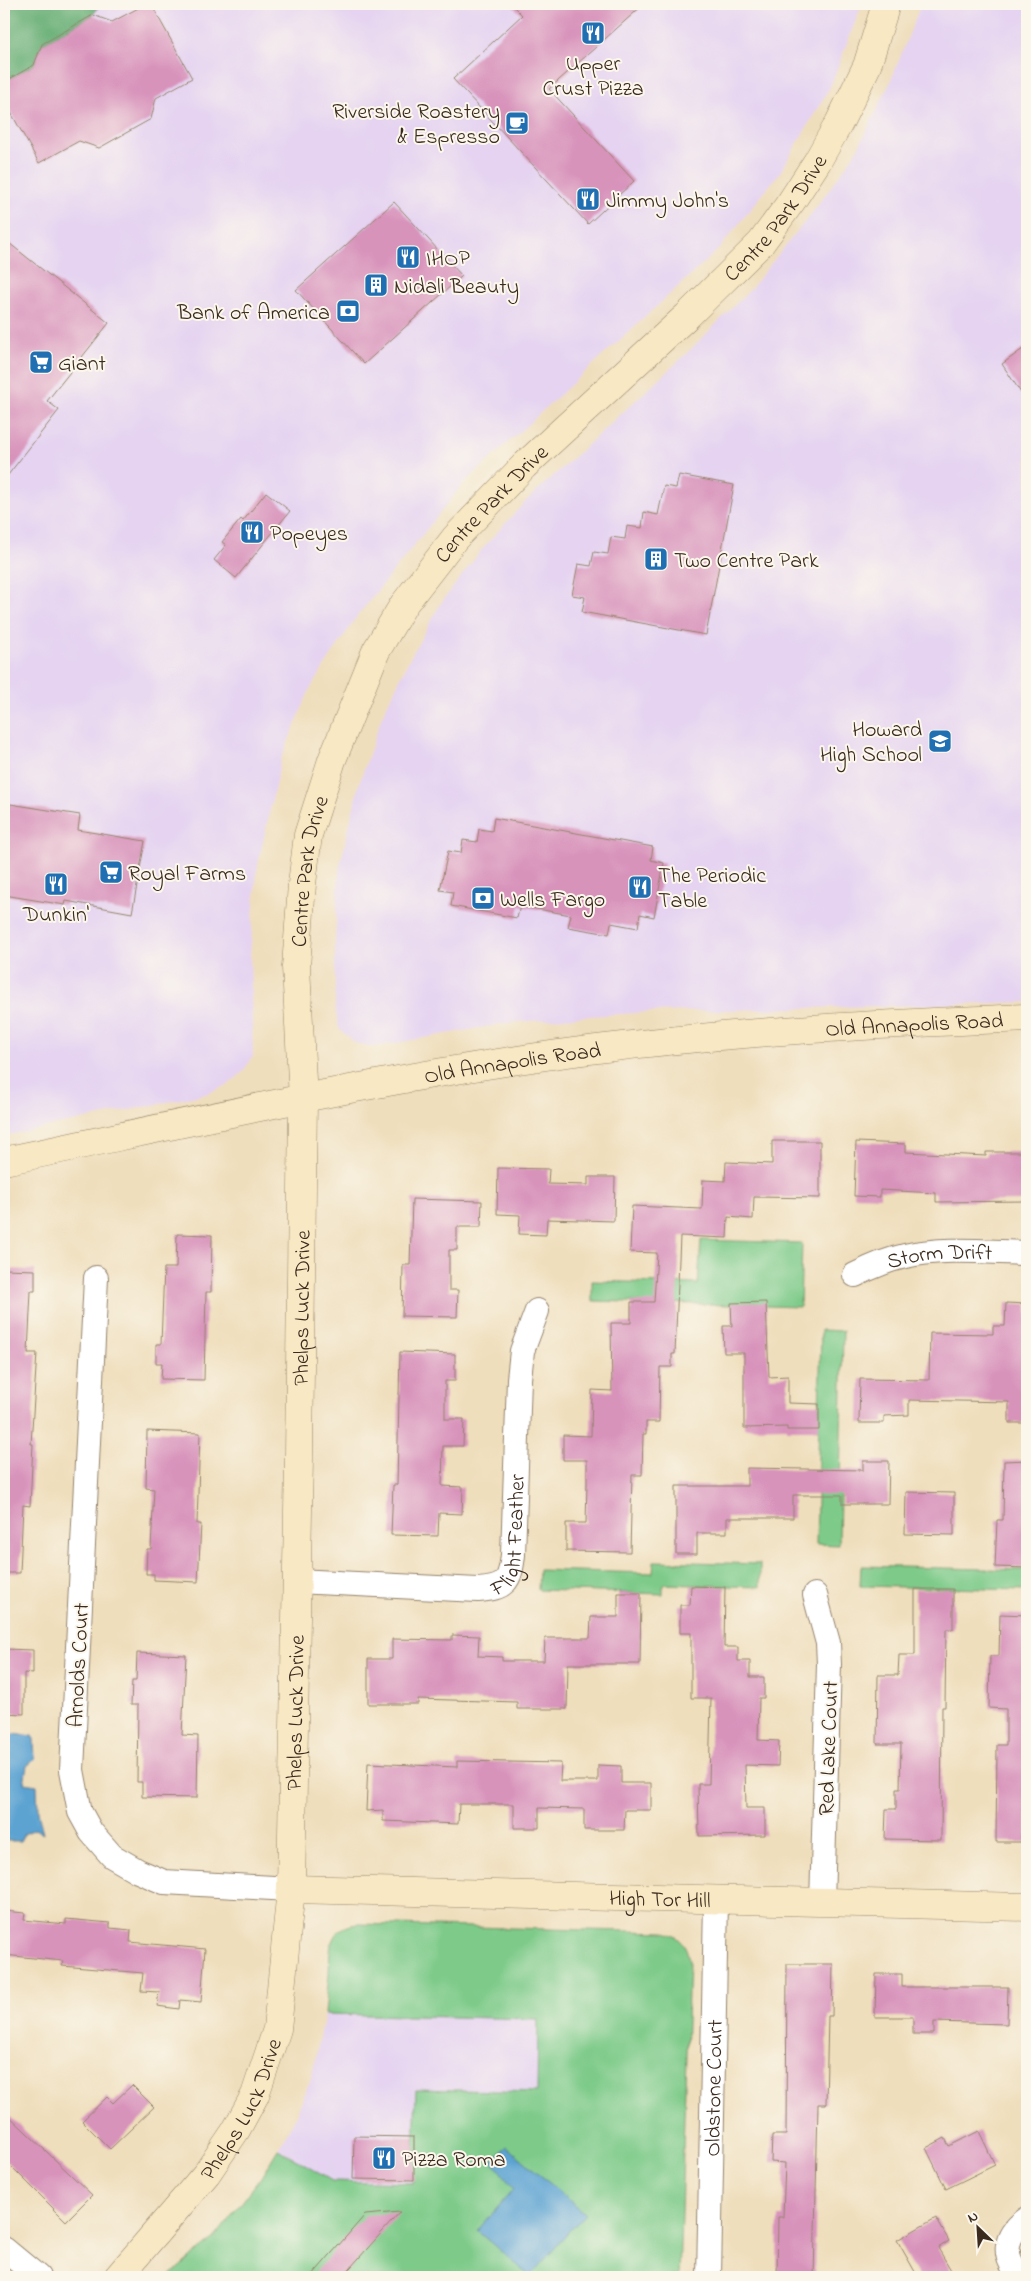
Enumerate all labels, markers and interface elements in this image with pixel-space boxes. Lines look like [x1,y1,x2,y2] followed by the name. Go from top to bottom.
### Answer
[580,20,606,46] restaurant icon: Upper Crust Pizza
[542,49,644,106] place label: Upper Crust Pizza
[332,97,500,154] place label: Riverside Roastery & Espresso
[504,110,530,136] cafe icon: Riverside Roastery & Espresso
[718,149,837,290] street label: Centre Park Drive
[575,186,601,212] restaurant icon: Jimmy John's
[606,186,729,219] place label: Jimmy John's
[395,244,421,270] restaurant icon: IHOP
[426,244,470,276] place label: IHOP
[363,272,389,298] building icon: Nidali Beauty
[394,272,519,305] place label: Nidali Beauty
[176,298,330,330] place label: Bank of America
[335,298,361,324] bank icon: Bank of America
[28,349,54,375] supermarket icon: Giant
[58,349,106,381] place label: Giant
[428,438,557,571] street label: Centre Park Drive
[239,519,265,545] restaurant icon: Popeyes
[270,519,348,552] place label: Popeyes
[643,546,669,572] building icon: Two Centre Park
[674,546,819,578] place label: Two Centre Park
[820,715,922,773] place label: Howard High School
[927,728,953,754] school or university icon: Howard High School
[284,792,339,948] street label: Centre Park Drive
[98,859,124,885] supermarket icon: Royal Farms
[128,859,246,892] place label: Royal Farms
[658,861,766,918] place label: The Periodic Table
[43,871,69,897] restaurant icon: Dunkin'
[627,874,653,900] restaurant icon: The Periodic Table
[470,885,496,911] bank icon: Wells Fargo
[500,885,605,918] place label: Wells Fargo
[22,900,89,932] place label: Dunkin'
[824,1006,1004,1047] street label: Old Annapolis Road
[422,1036,603,1094] street label: Old Annapolis Road
[287,1230,321,1386] street label: Phelps Luck Drive
[883,1238,993,1279] street label: Storm Drift
[486,1473,535,1607] street label: Flight Feather
[61,1601,99,1728] street label: Arnolds Court
[280,1635,315,1791] street label: Phelps Luck Drive
[812,1679,848,1816] street label: Red Lake Court
[609,1884,711,1918] street label: High Tor Hill
[698,2019,733,2157] street label: Oldstone Court
[194,2035,292,2188] street label: Phelps Luck Drive
[371,2145,397,2171] restaurant icon: Pizza Roma
[402,2145,506,2177] place label: Pizza Roma
[954,2204,1004,2254] north arrow
[964,2206,982,2229] text: N

